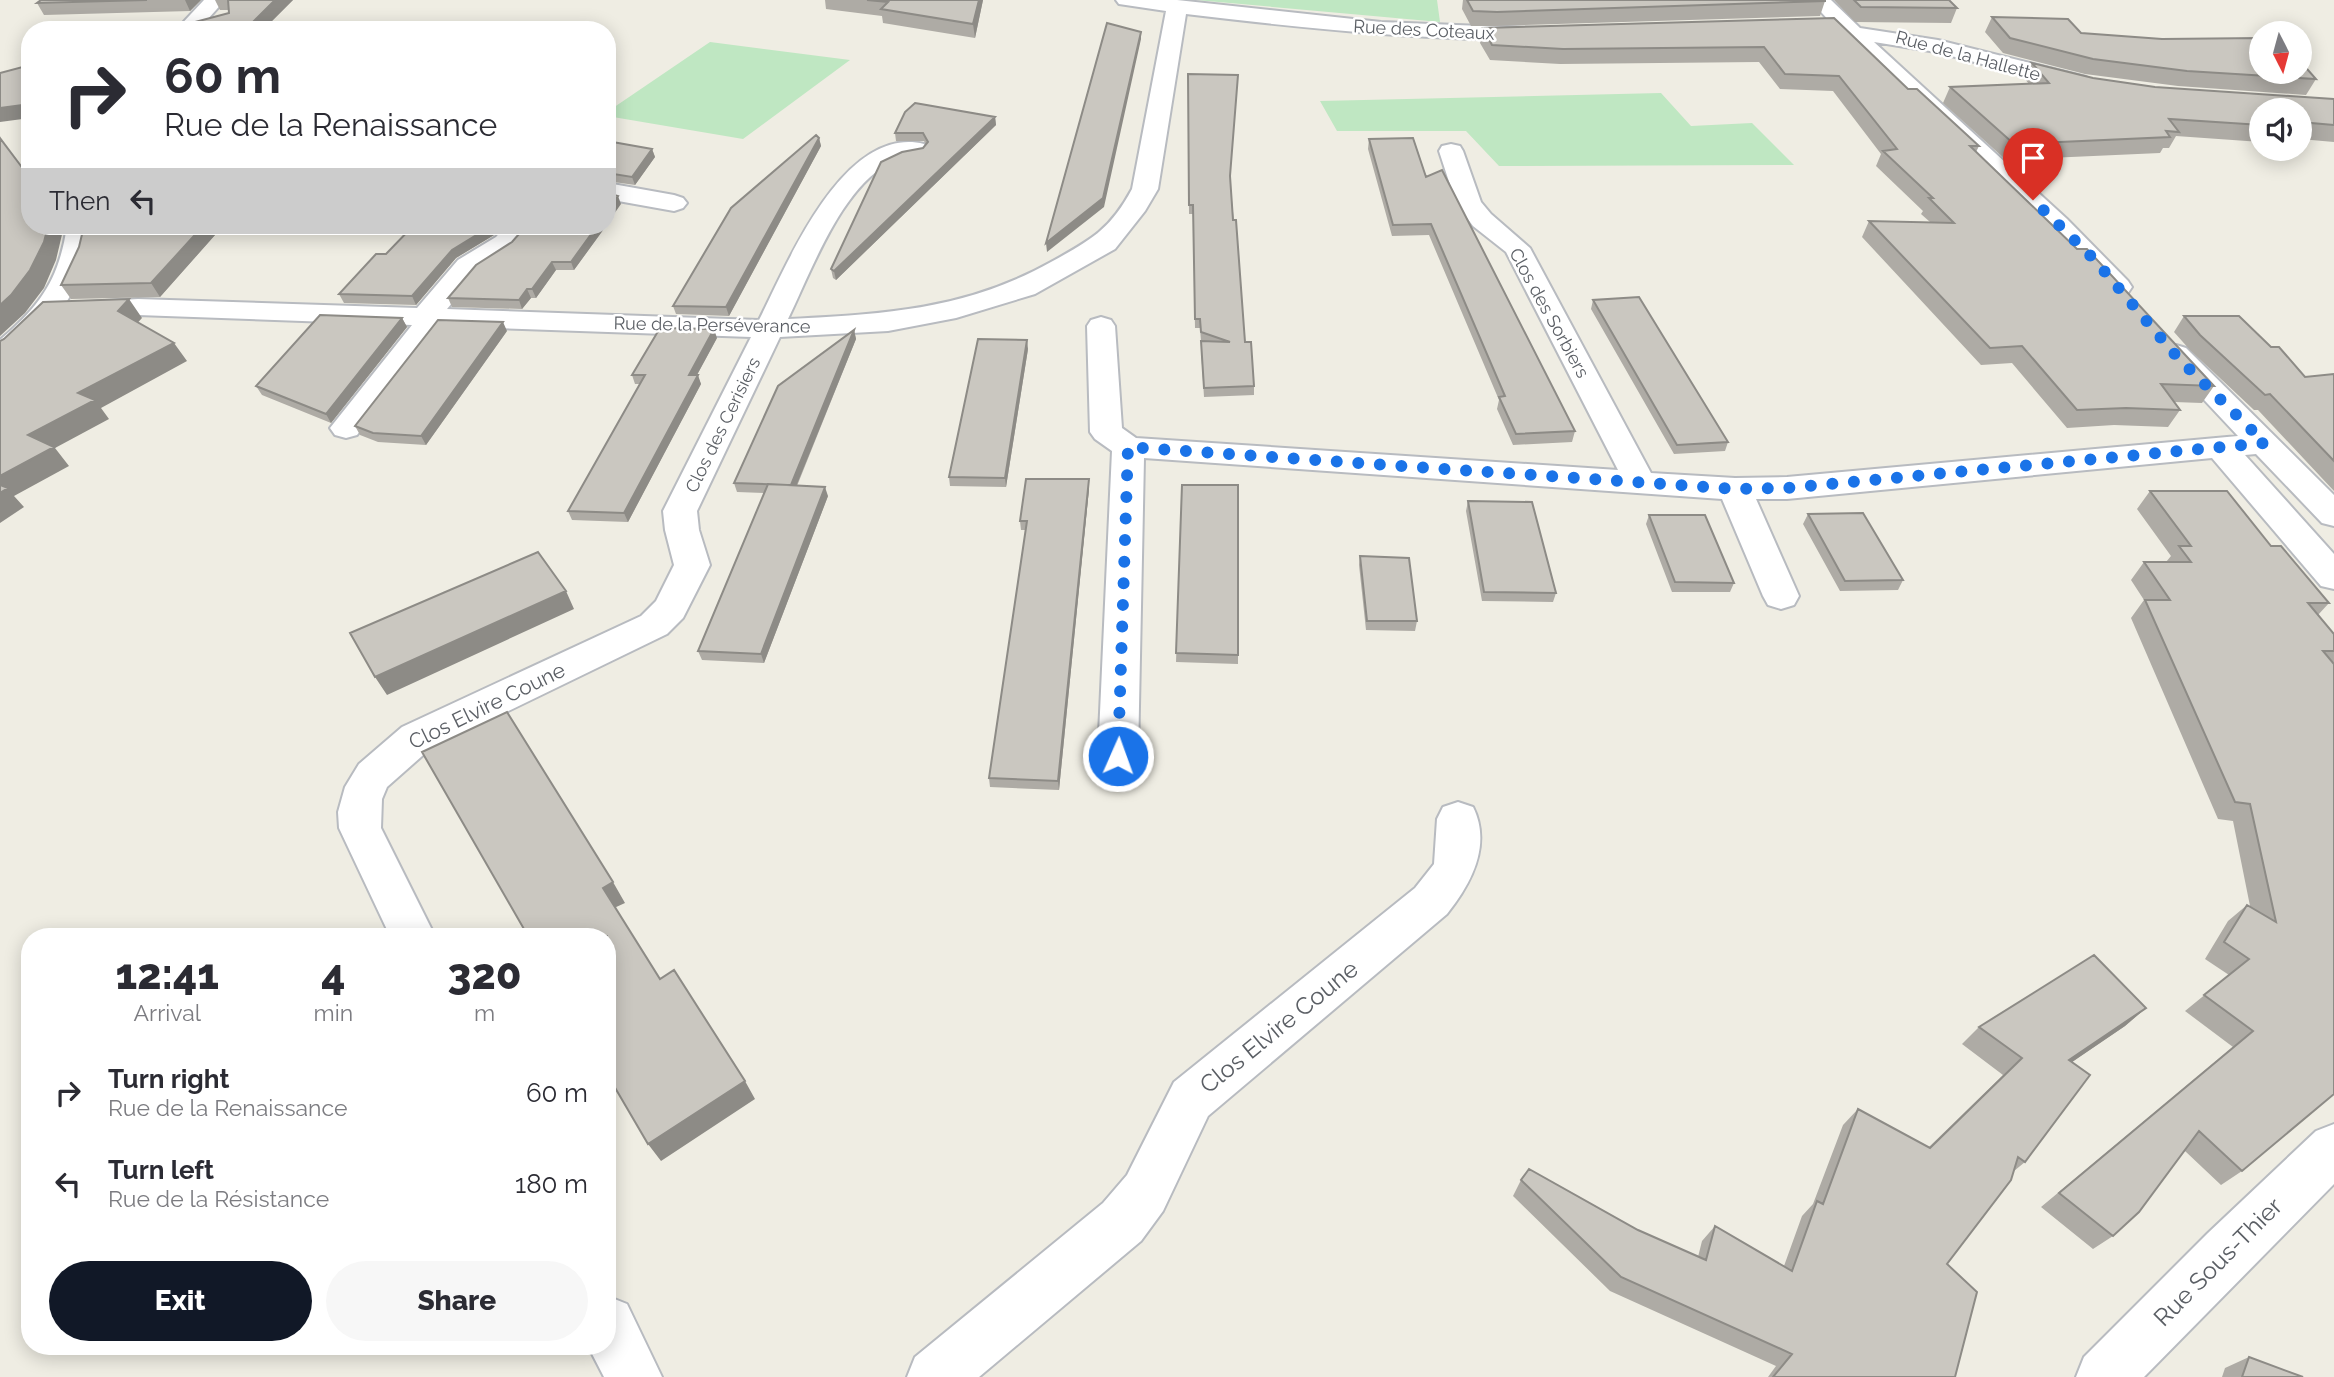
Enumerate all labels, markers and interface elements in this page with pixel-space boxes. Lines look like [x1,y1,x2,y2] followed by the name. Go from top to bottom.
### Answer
[1353,15,1495,44] street label: Rue des Coteaux
[2249,21,2312,84] north arrow
[2249,21,2312,161] map controls
[1894,26,2043,85] street label: Rue de la Hallette
[164,47,281,104] text: 60 m
[49,49,140,140] icon: right
[2249,98,2312,161] button: sound
[164,106,497,143] text: Rue de la Renaissance
[2003,128,2063,200] pin
[2014,139,2052,177] icon: arrive
[124,182,162,220] icon: left
[49,186,110,216] text: Then
[1505,244,1594,381] street label: Clos des Sorbiers
[613,312,811,337] street label: Rue de la Perséverance
[681,354,764,496] street label: Clos des Cerisiers
[405,657,569,754] street label: Clos Elvire Coune
[1081,719,1155,793] position arrow
[115,950,219,999] text: 12:41
[321,950,345,999] text: 4
[447,950,522,999] text: 320
[1194,954,1364,1099] street label: Clos Elvire Coune
[134,999,201,1026] text: Arrival
[314,999,353,1026] text: min
[474,999,495,1026] text: m
[108,1064,229,1094] text: Turn right
[49,1074,87,1112] icon: right
[526,1078,588,1108] text: 60 m
[108,1094,347,1121] text: Rue de la Renaissance
[108,1155,214,1185] text: Turn left
[49,1165,87,1203] icon: left
[515,1169,588,1199] text: 180 m
[108,1185,329,1212] text: Rue de la Résistance
[2147,1191,2288,1332] street label: Rue Sous-Thier
[49,1261,312,1341] button: Exit
[326,1261,588,1341] button: Share

